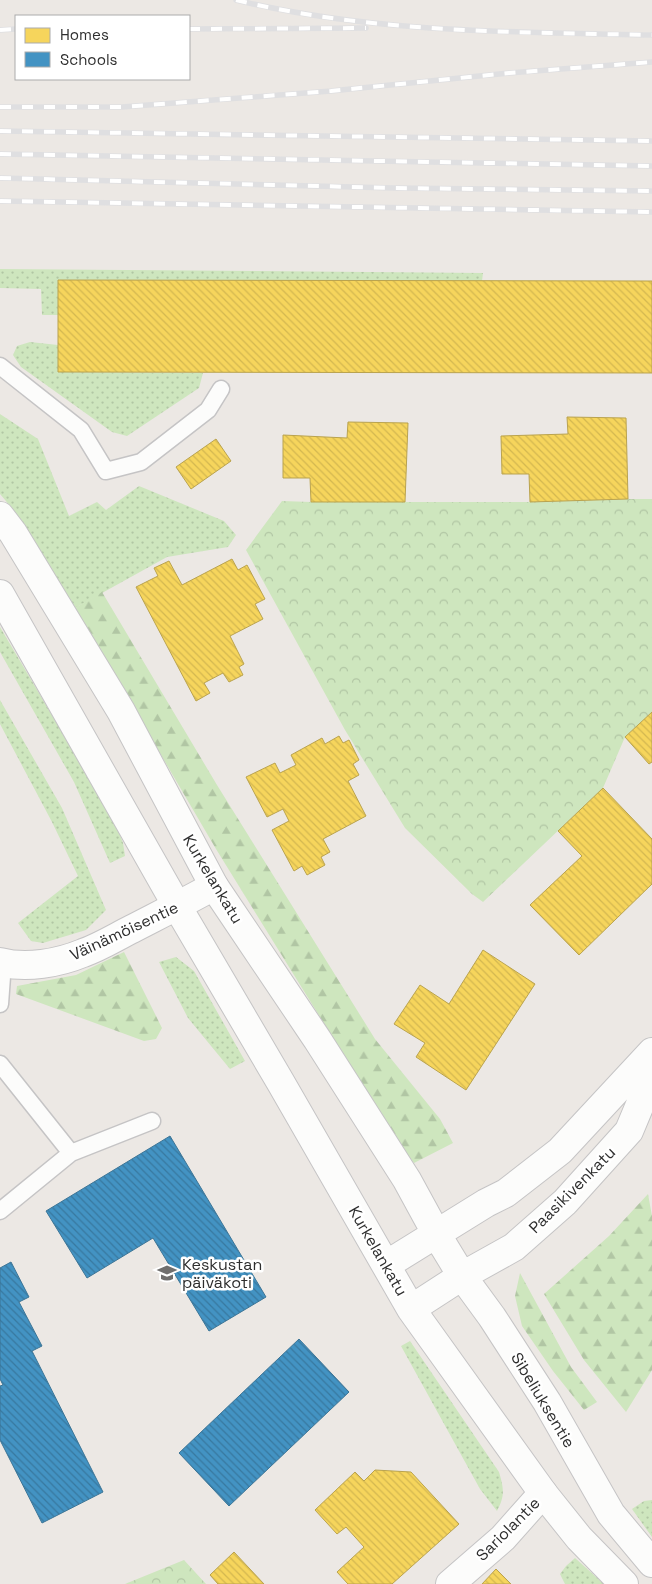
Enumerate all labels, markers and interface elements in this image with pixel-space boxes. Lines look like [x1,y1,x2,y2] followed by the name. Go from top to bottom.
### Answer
[15,15,190,80] legend
[60,25,109,44] text: Homes
[60,50,118,69] text: Schools
[178,831,248,927] street label: Kurkelankatu
[66,897,182,965] street label: Väinämöisentie
[524,1142,620,1238] street label: Paasikivenkatu
[344,1202,412,1300] street label: Kurkelankatu
[182,1254,262,1293] place label: Keskustan päiväkoti
[156,1262,178,1284] school or university icon: Keskustan päiväkoti
[506,1348,580,1452] street label: Sibeliuksentie
[471,1492,545,1566] street label: Sariolantie

